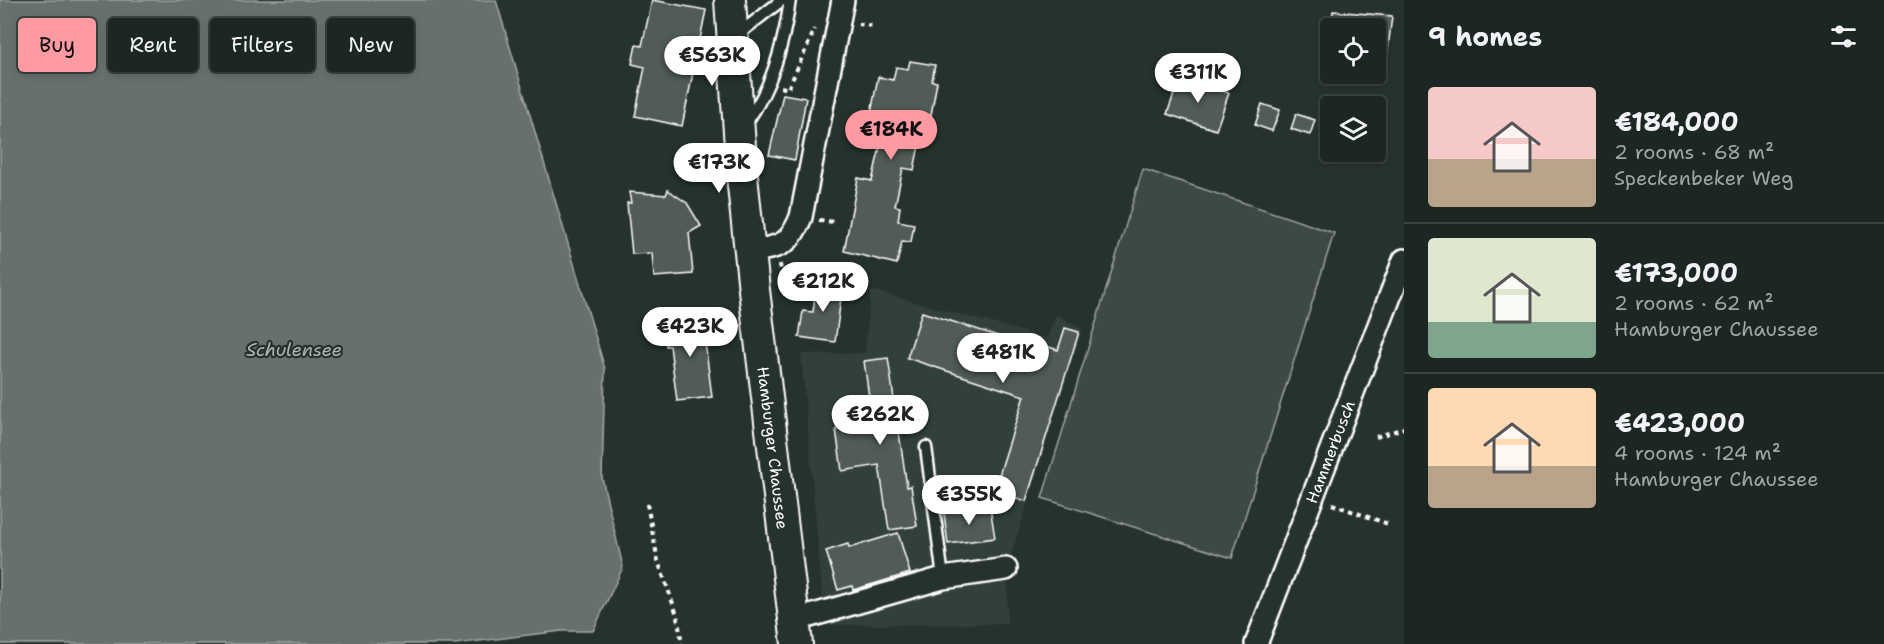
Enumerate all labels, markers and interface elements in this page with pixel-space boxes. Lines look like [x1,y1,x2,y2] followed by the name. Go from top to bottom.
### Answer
[18,18,96,72] chip: Buy
[108,18,198,72] chip: Rent
[210,18,315,72] chip: Filters
[327,18,414,72] chip: New
[1320,18,1386,162] map controls
[1320,18,1386,84] button: locate
[1428,19,1542,54] text: 9 homes
[1827,20,1860,53] icon: filters
[670,36,754,87] pin: €563K
[678,42,746,68] text: €563K
[1156,53,1240,104] pin: €311K
[1169,59,1227,85] text: €311K
[1320,96,1386,162] button: layers
[1614,104,1739,139] text: €184,000
[849,110,933,161] pin: €184K
[1476,111,1548,183] icon: home
[859,116,923,142] text: €184K
[1614,139,1774,165] text: 2 rooms · 68 m²
[677,143,761,194] pin: €173K
[688,149,750,175] text: €173K
[1614,165,1794,191] text: Speckenbeker Weg
[1614,255,1738,290] text: €173,000
[781,262,865,313] pin: €212K
[1476,262,1548,334] icon: home
[791,268,855,294] text: €212K
[1614,290,1774,316] text: 2 rooms · 62 m²
[648,307,732,358] pin: €423K
[656,313,724,339] text: €423K
[1614,316,1818,342] text: Hamburger Chaussee
[961,333,1045,384] pin: €481K
[246,338,342,362] water label: Schulensee
[971,339,1035,365] text: €481K
[753,365,793,530] street label: Hamburger Chaussee
[838,395,922,446] pin: €262K
[1301,397,1359,506] street label: Hammerbusch
[846,401,914,427] text: €262K
[1614,405,1745,440] text: €423,000
[1476,412,1548,484] icon: home
[1614,440,1781,466] text: 4 rooms · 124 m²
[1614,466,1818,492] text: Hamburger Chaussee
[927,475,1011,526] pin: €355K
[936,481,1002,507] text: €355K

